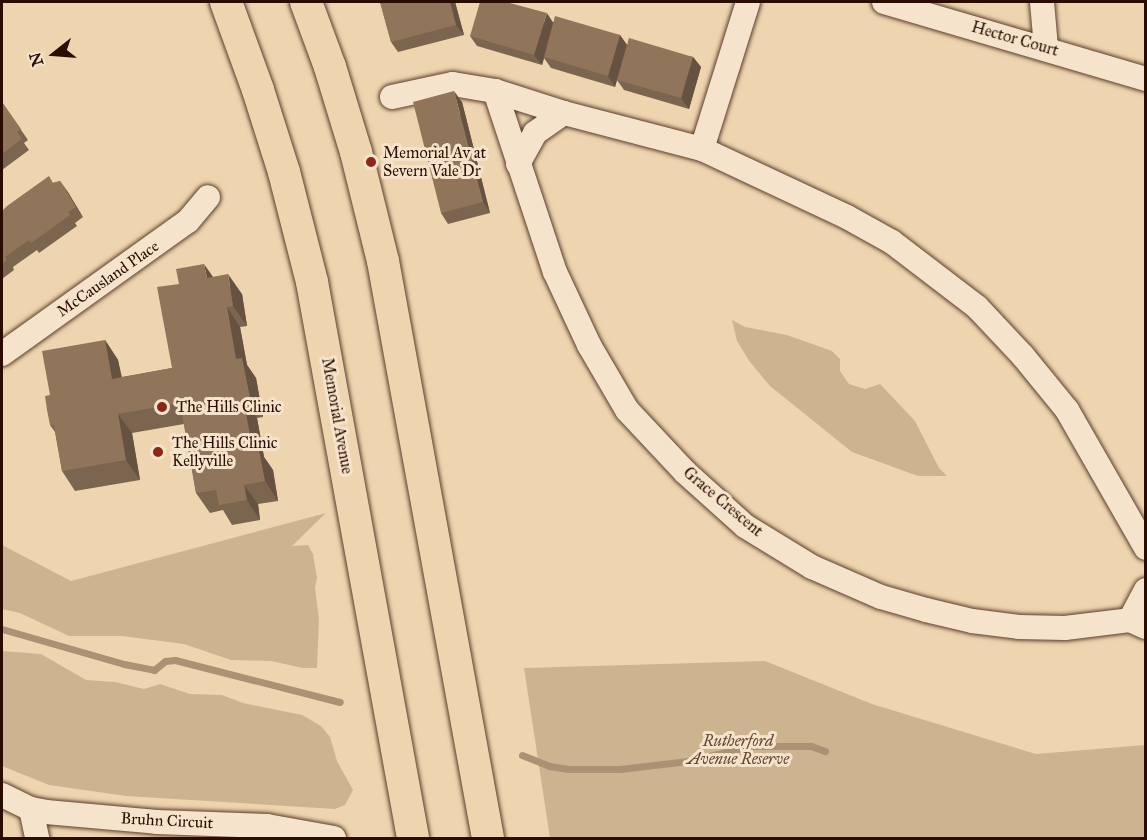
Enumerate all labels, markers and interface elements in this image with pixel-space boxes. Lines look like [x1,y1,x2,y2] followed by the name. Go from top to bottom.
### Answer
[969,17,1061,61] street label: Hector Court
[24,24,84,84] north arrow
[25,50,47,69] text: N
[383,143,486,181] place label: Memorial Av at Severn Vale Dr
[364,155,378,169] marker: Memorial Av at Severn Vale Dr
[53,237,163,321] street label: McCausland Place
[317,356,357,476] street label: Memorial Avenue
[176,397,281,417] place label: The Hills Clinic
[153,398,171,416] marker: The Hills Clinic
[172,433,277,471] place label: The Hills Clinic Kellyville
[149,443,167,461] marker: The Hills Clinic Kellyville
[679,463,767,541] street label: Grace Crescent
[687,731,789,769] park label: Rutherford Avenue Reserve
[120,809,214,833] street label: Bruhn Circuit

